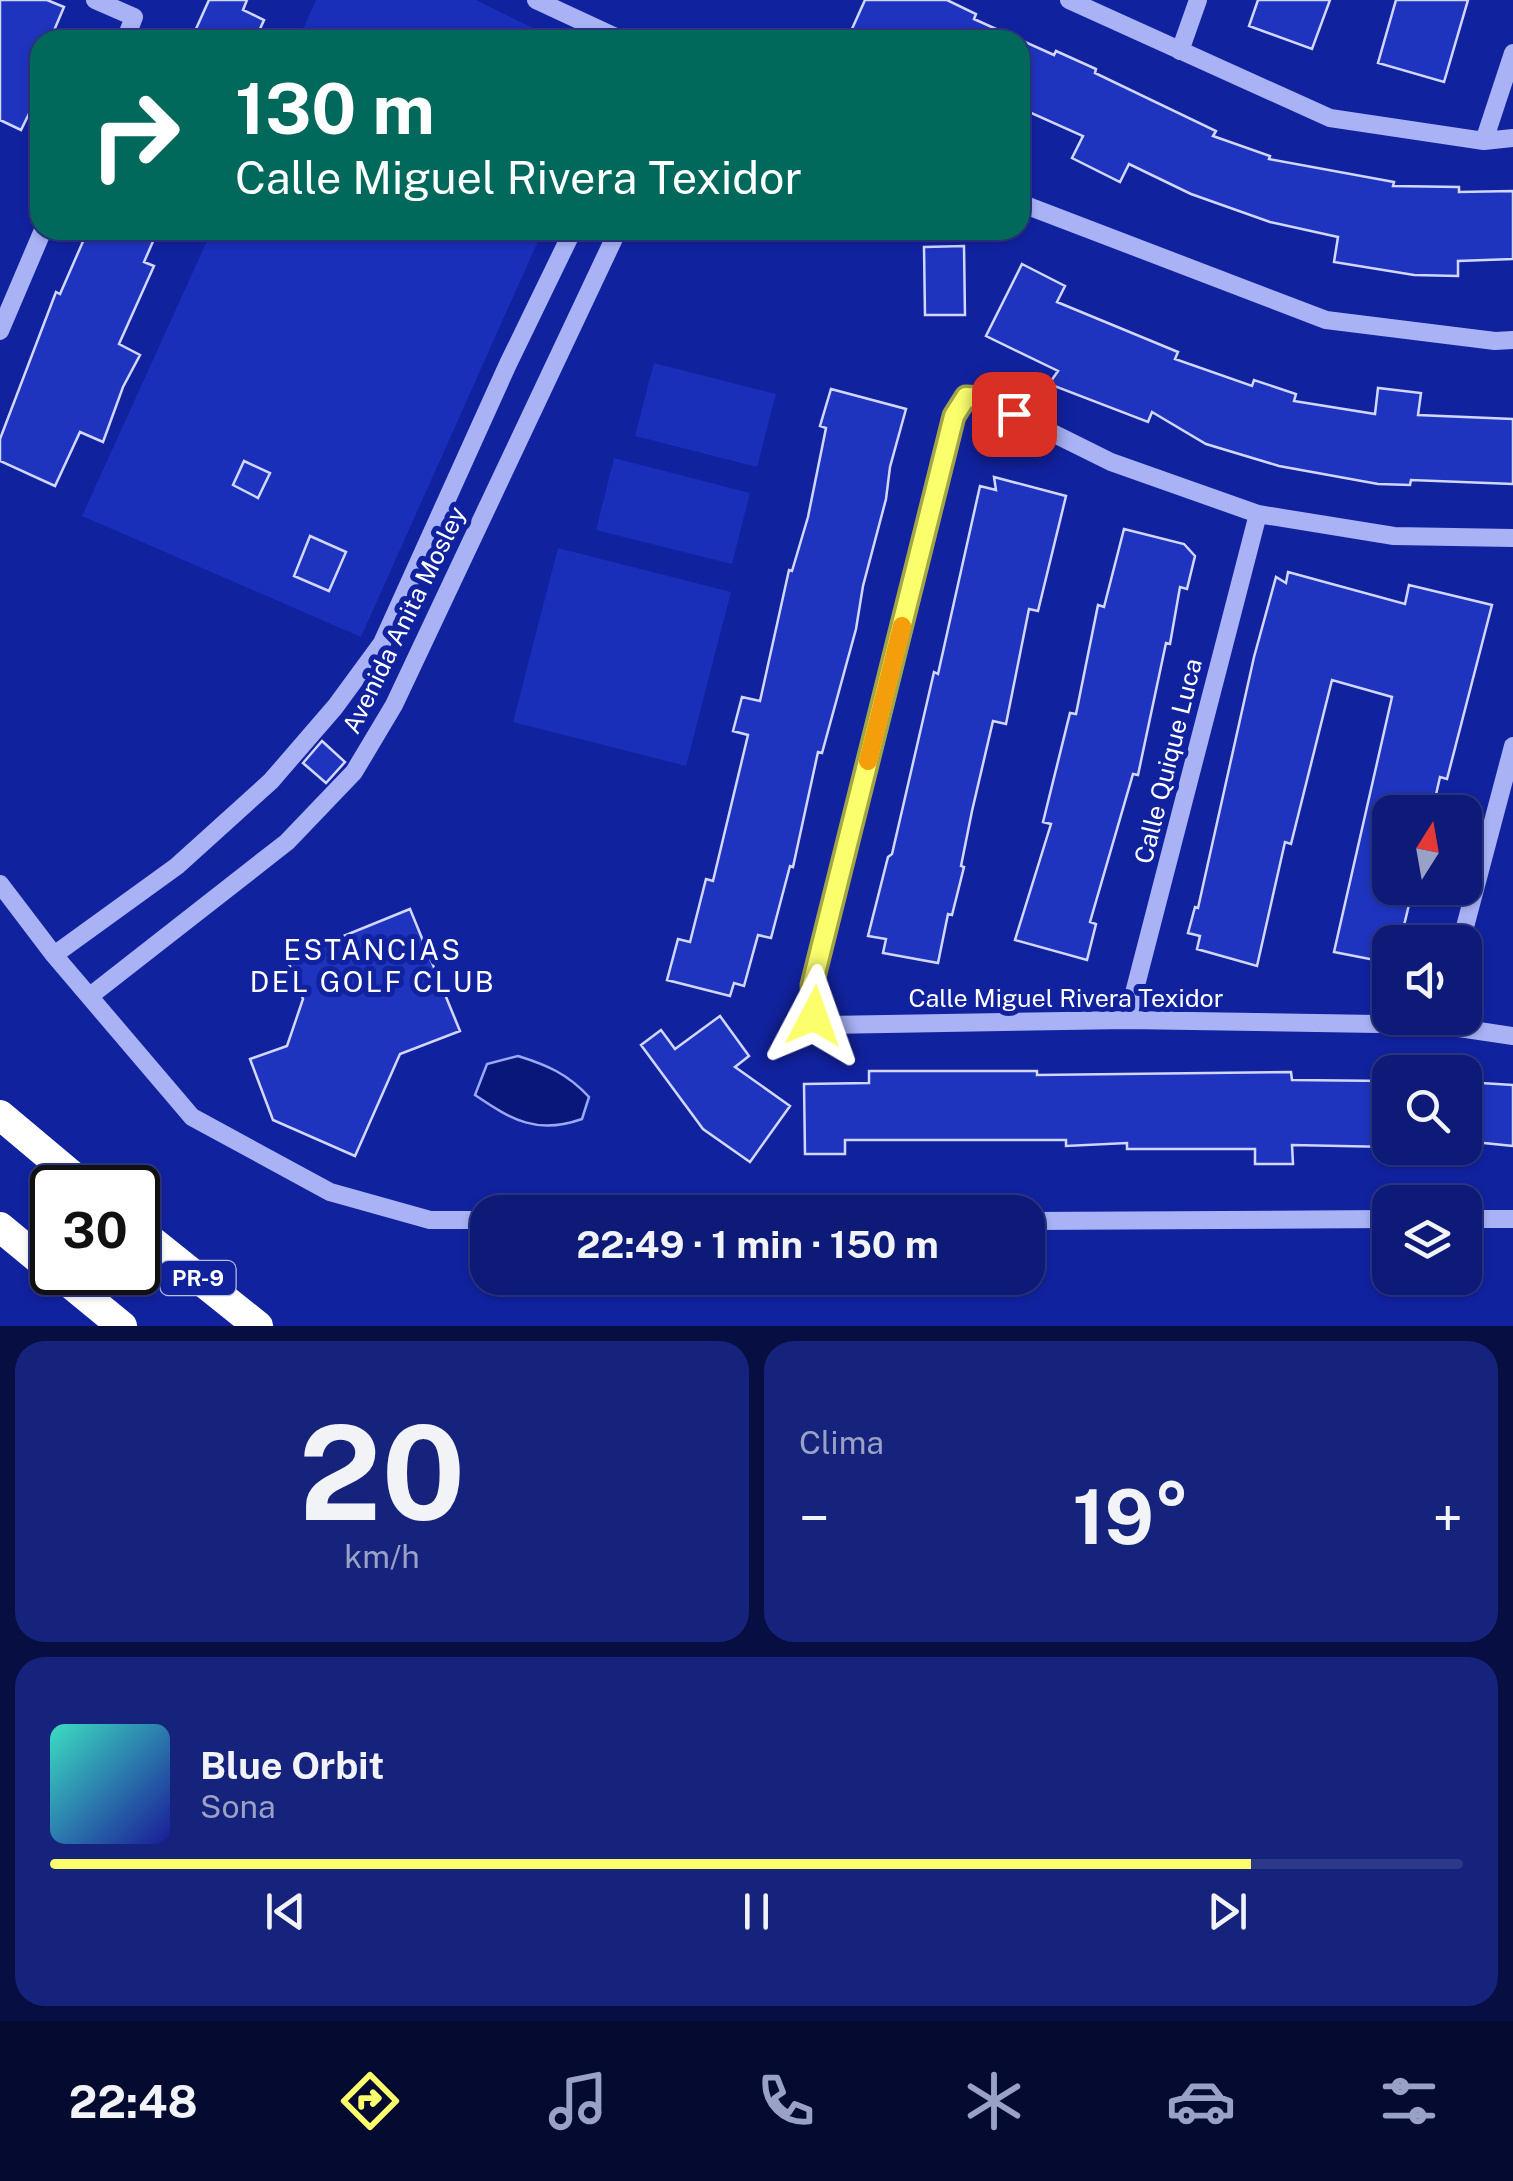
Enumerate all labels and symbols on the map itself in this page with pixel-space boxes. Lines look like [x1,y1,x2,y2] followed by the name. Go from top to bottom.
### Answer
[972,372,1057,457] pin
[336,501,472,739] street label: Avenida Anita Mosley
[1128,655,1208,867] street label: Calle Quique Luca
[1372,795,1482,905] north arrow
[250,933,496,998] district label: ESTANCIAS DEL GOLF CLUB
[762,964,866,1068] position arrow
[908,983,1224,1013] street label: Calle Miguel Rivera Texidor
[30,1165,160,1295] speed limit sign: 30
[160,1261,236,1295] road number: PR-9

